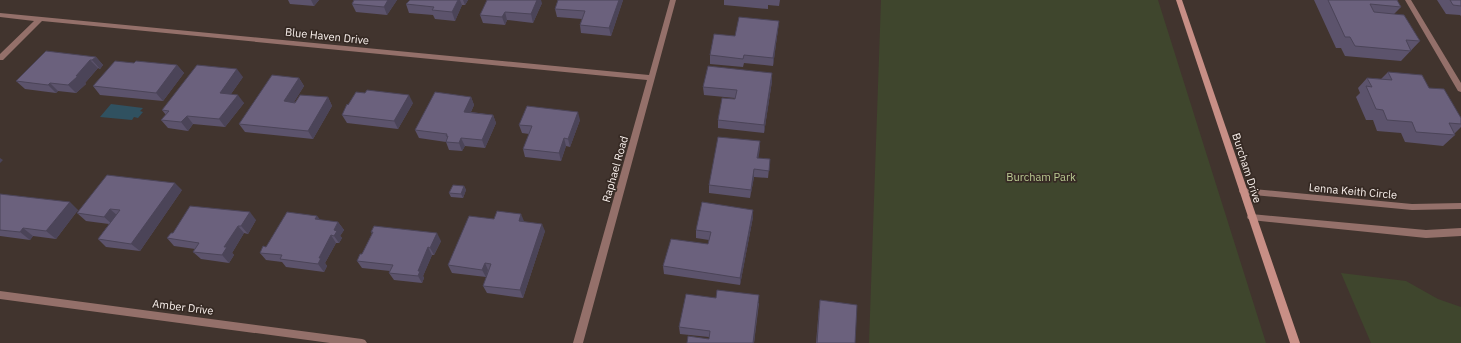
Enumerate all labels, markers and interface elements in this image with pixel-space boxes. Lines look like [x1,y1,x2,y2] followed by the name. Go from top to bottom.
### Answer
[284,25,370,47] street label: Blue Haven Drive
[1229,131,1265,205] street label: Burcham Drive
[599,134,631,204] street label: Raphael Road
[1006,170,1076,184] park label: Burcham Park
[1308,180,1398,202] street label: Lenna Keith Circle
[152,296,214,318] street label: Amber Drive

